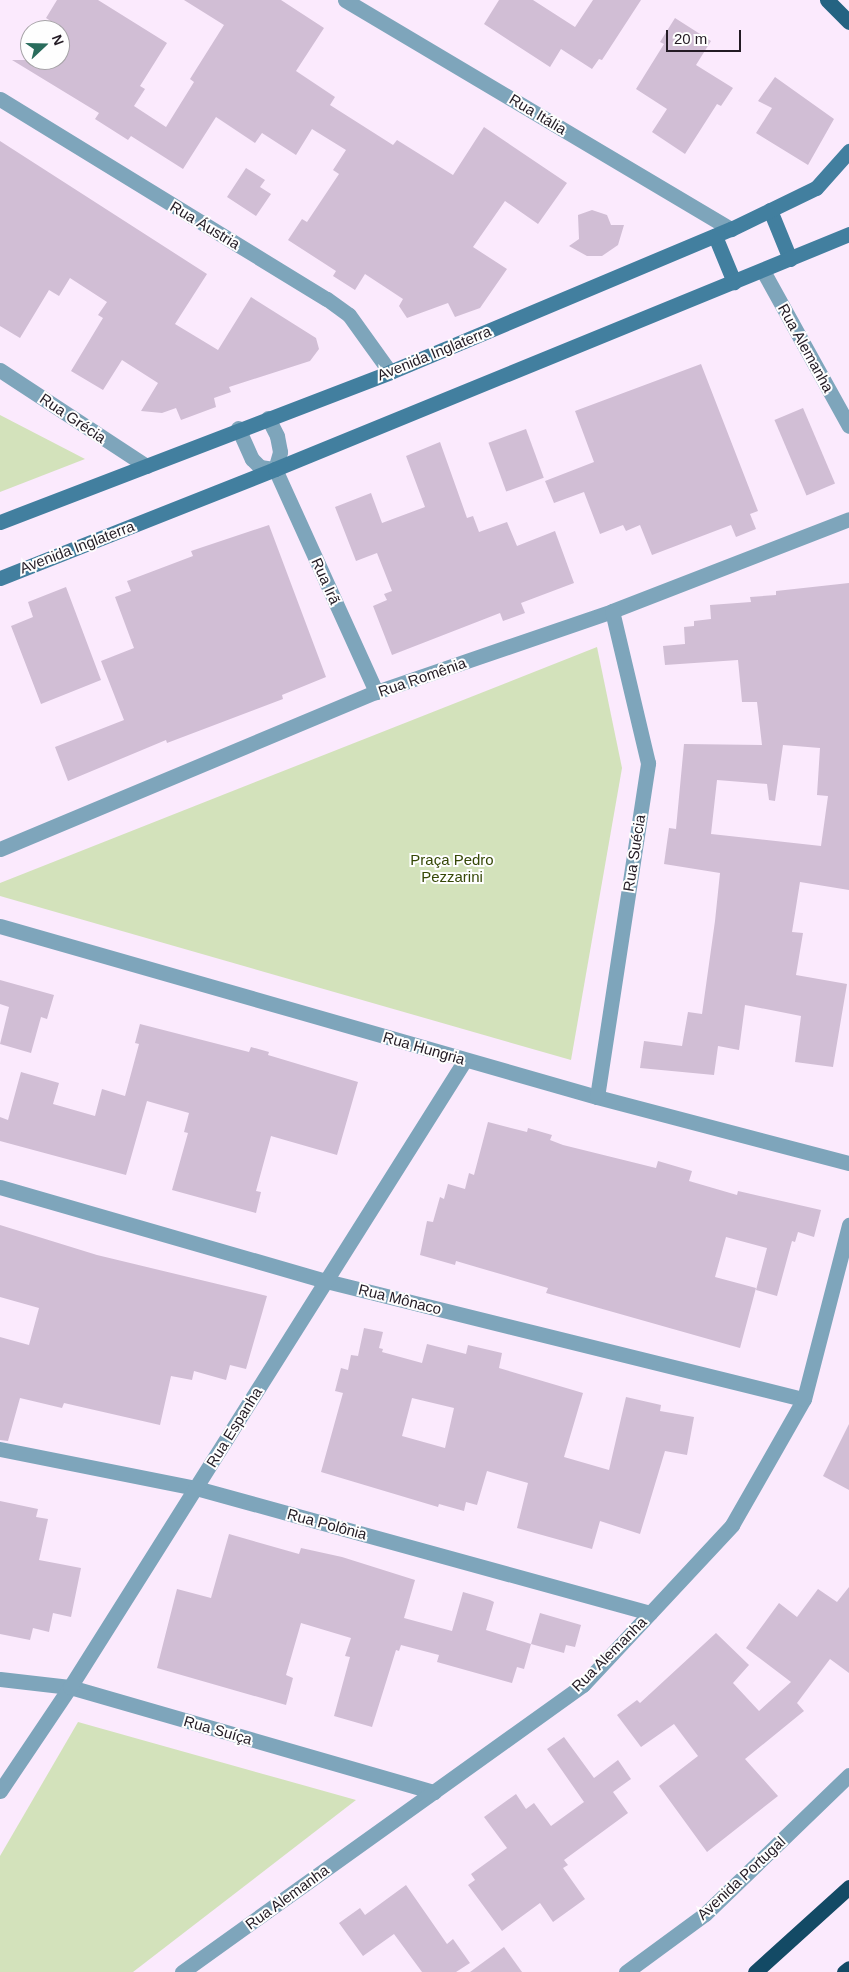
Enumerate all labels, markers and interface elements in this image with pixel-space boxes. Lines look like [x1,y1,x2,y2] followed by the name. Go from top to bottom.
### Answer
[20,20,70,70] north arrow
[669,20,744,52] scale bar
[674,30,707,47] text: 20 m
[49,32,67,48] text: N
[506,90,570,138] street label: Rua Itália
[167,197,243,253] street label: Rua Áustria
[774,300,838,396] street label: Rua Alemanha
[374,322,494,384] street label: Avenida Inglaterra
[37,389,109,447] street label: Rua Grécia
[17,517,137,577] street label: Avenida Inglaterra
[308,555,344,607] street label: Rua Irã
[376,654,468,700] street label: Rua Romênia
[619,813,649,893] street label: Rua Suécia
[410,850,494,885] park label: Praça Pedro Pezzarini
[381,1028,467,1068] street label: Rua Hungria
[357,1280,443,1318] street label: Rua Mônaco
[202,1384,266,1470] street label: Rua Espanha
[285,1505,369,1543] street label: Rua Polônia
[568,1613,650,1695] street label: Rua Alemanha
[182,1712,254,1748] street label: Rua Suíça
[693,1833,789,1923] street label: Avenida Portugal
[242,1861,332,1933] street label: Rua Alemanha

